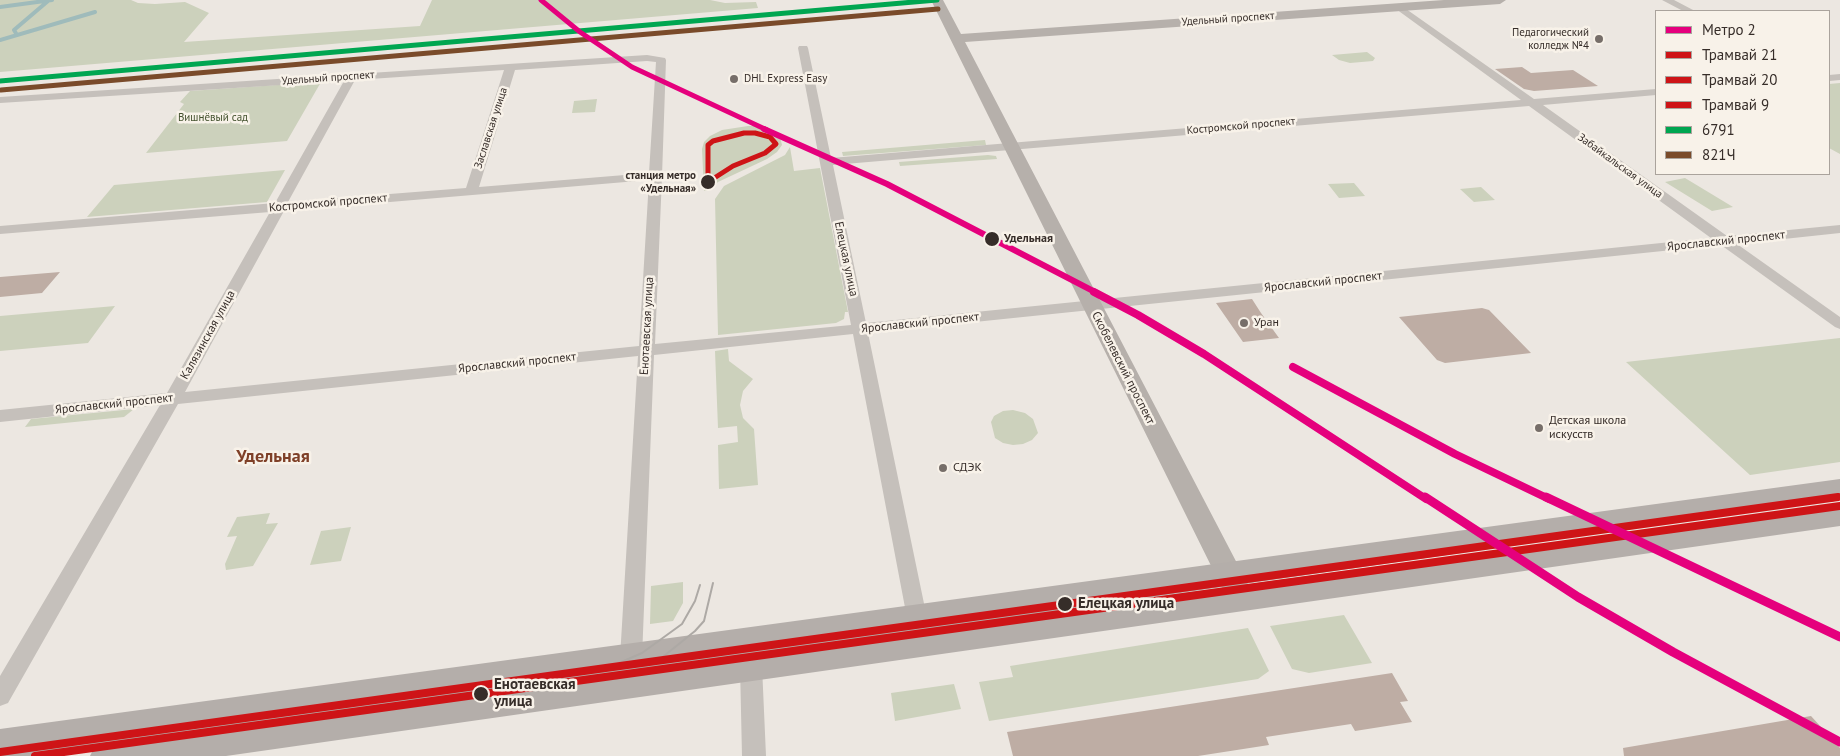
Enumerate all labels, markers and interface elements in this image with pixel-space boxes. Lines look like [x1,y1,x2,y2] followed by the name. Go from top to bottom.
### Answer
[1181,9,1275,29] street label: Удельный проспект
[1655,10,1830,175] legend
[1702,20,1756,39] text: Метро 2
[1512,26,1589,52] place label: Педагогический колледж №4
[1593,33,1605,45] marker: Педагогический колледж №4
[1702,45,1777,64] text: Трамвай 21
[281,68,375,88] street label: Удельный проспект
[1702,70,1777,89] text: Трамвай 20
[744,72,827,86] place label: DHL Express Easy
[728,73,740,85] marker: DHL Express Easy
[472,86,510,170] street label: Заславская улица
[1702,95,1769,114] text: Трамвай 9
[178,111,248,125] park label: Вишнёвый сад
[1186,115,1296,137] street label: Костромской проспект
[1702,120,1735,139] text: 6791
[1575,131,1665,201] street label: Забайкальская улица
[1702,145,1736,164] text: 821Ч
[626,169,696,195] place label: станция метро «Удельная»
[699,173,717,191] marker: станция метро «Удельная»
[268,191,388,215] street label: Костромской проспект
[831,220,861,298] street label: Елецкая улица
[1666,228,1786,254] street label: Ярославский проспект
[983,230,1001,248] marker: Удельная
[1004,232,1053,246] place label: Удельная
[1263,269,1383,295] street label: Ярославский проспект
[637,276,657,376] street label: Енотаевская улица
[177,288,239,382] street label: Калязинская улица
[1088,309,1158,427] street label: Скобелевский проспект
[860,310,980,336] street label: Ярославский проспект
[1254,316,1279,330] place label: Уран
[1238,317,1250,329] marker: Уран
[457,350,577,376] street label: Ярославский проспект
[54,391,174,417] street label: Ярославский проспект
[1549,414,1626,442] place label: Детская школа искусств
[1533,422,1545,434] marker: Детская школа искусств
[236,446,310,468] district label: Удельная
[953,461,982,475] place label: СДЭК
[937,462,949,474] marker: СДЭК
[1056,595,1074,613] marker: Елецкая улица
[1078,595,1174,613] place label: Елецкая улица
[494,676,576,711] place label: Енотаевская улица
[472,685,490,703] marker: Енотаевская улица

